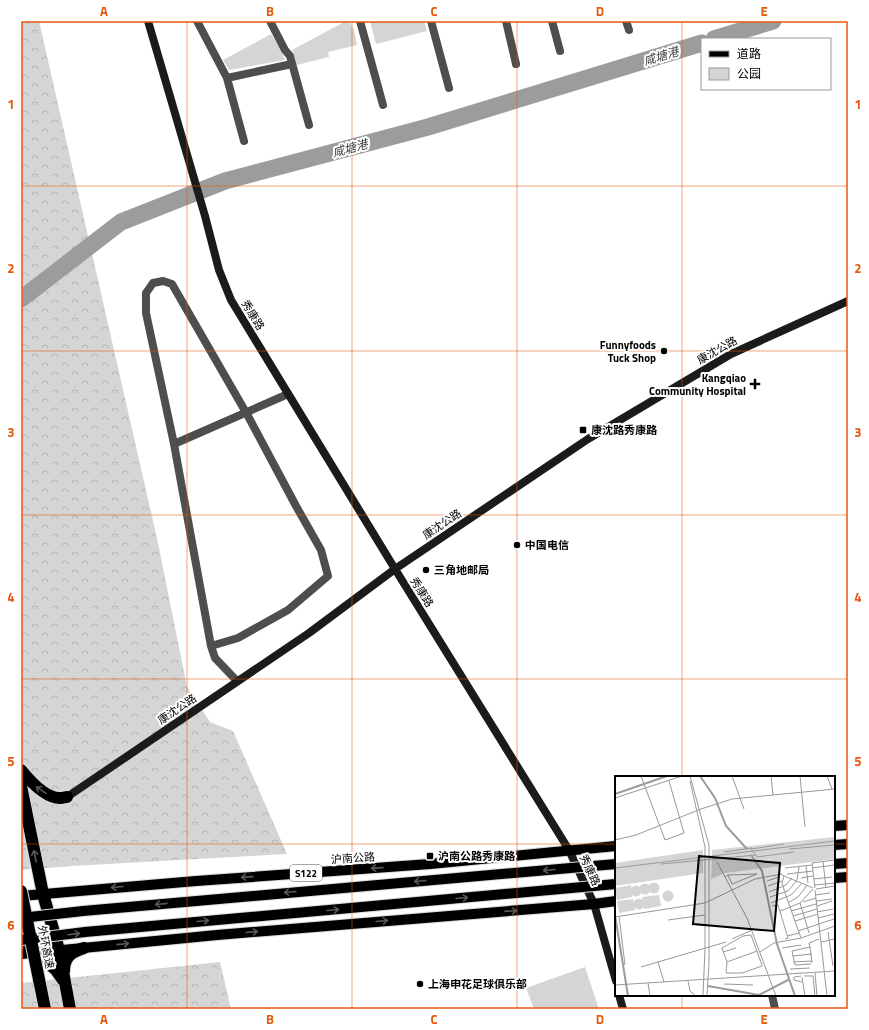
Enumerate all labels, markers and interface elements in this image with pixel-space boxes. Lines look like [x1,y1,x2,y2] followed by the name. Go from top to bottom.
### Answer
[100,1,108,21] text: A
[266,1,274,21] text: B
[430,1,438,21] text: C
[596,1,604,21] text: D
[760,1,768,21] text: E
[701,38,831,90] legend
[641,41,683,70] water label: 咸塘港
[737,44,761,63] text: 道路
[737,64,761,83] text: 公园
[7,94,15,114] text: 1
[854,94,862,114] text: 1
[330,134,372,162] water label: 咸塘港
[7,258,15,278] text: 2
[854,258,862,278] text: 2
[238,297,268,333] street label: 秀康路
[694,332,740,368] street label: 康沈公路
[600,337,656,366] place label: Funnyfoods Tuck Shop
[659,346,669,356] marker: Funnyfoods Tuck Shop
[649,370,746,399] place label: Kangqiao Community Hospital
[749,378,761,390] marker: Kangqiao Community Hospital
[7,422,15,442] text: 3
[591,422,658,438] place label: 康沈路秀康路
[854,422,862,442] text: 3
[578,425,588,435] marker: 康沈路秀康路
[419,505,465,543] street label: 康沈公路
[525,537,569,553] place label: 中国电信
[512,540,522,550] marker: 中国电信
[434,562,489,578] place label: 三角地邮局
[421,565,431,575] marker: 三角地邮局
[406,574,438,610] street label: 秀康路
[7,587,15,607] text: 4
[854,587,862,607] text: 4
[154,690,200,728] street label: 康沈公路
[7,751,15,771] text: 5
[854,751,862,771] text: 5
[615,776,835,996] inset map
[36,786,47,794] one-way arrow
[330,848,376,868] street label: 沪南公路
[438,848,516,864] place label: 沪南公路秀康路
[31,850,39,863] one-way arrow
[425,851,435,861] marker: 沪南公路秀康路
[576,852,604,888] street label: 秀康路
[371,864,384,871] one-way arrow
[290,865,322,881] road number: S122
[543,866,556,873] one-way arrow
[241,873,254,880] one-way arrow
[414,878,427,885] one-way arrow
[111,884,124,891] one-way arrow
[284,889,297,896] one-way arrow
[455,894,468,901] one-way arrow
[155,900,168,907] one-way arrow
[326,906,339,913] one-way arrow
[504,907,517,914] one-way arrow
[7,915,15,935] text: 6
[854,915,862,935] text: 6
[375,917,388,925] one-way arrow
[196,918,209,925] one-way arrow
[34,924,58,970] street label: 外环高速
[245,928,258,936] one-way arrow
[67,930,80,937] one-way arrow
[116,940,129,948] one-way arrow
[428,976,527,992] place label: 上海申花足球俱乐部
[415,979,425,989] marker: 上海申花足球俱乐部
[100,1009,108,1029] text: A
[266,1009,274,1029] text: B
[430,1009,438,1029] text: C
[596,1009,604,1029] text: D
[760,1009,768,1029] text: E

